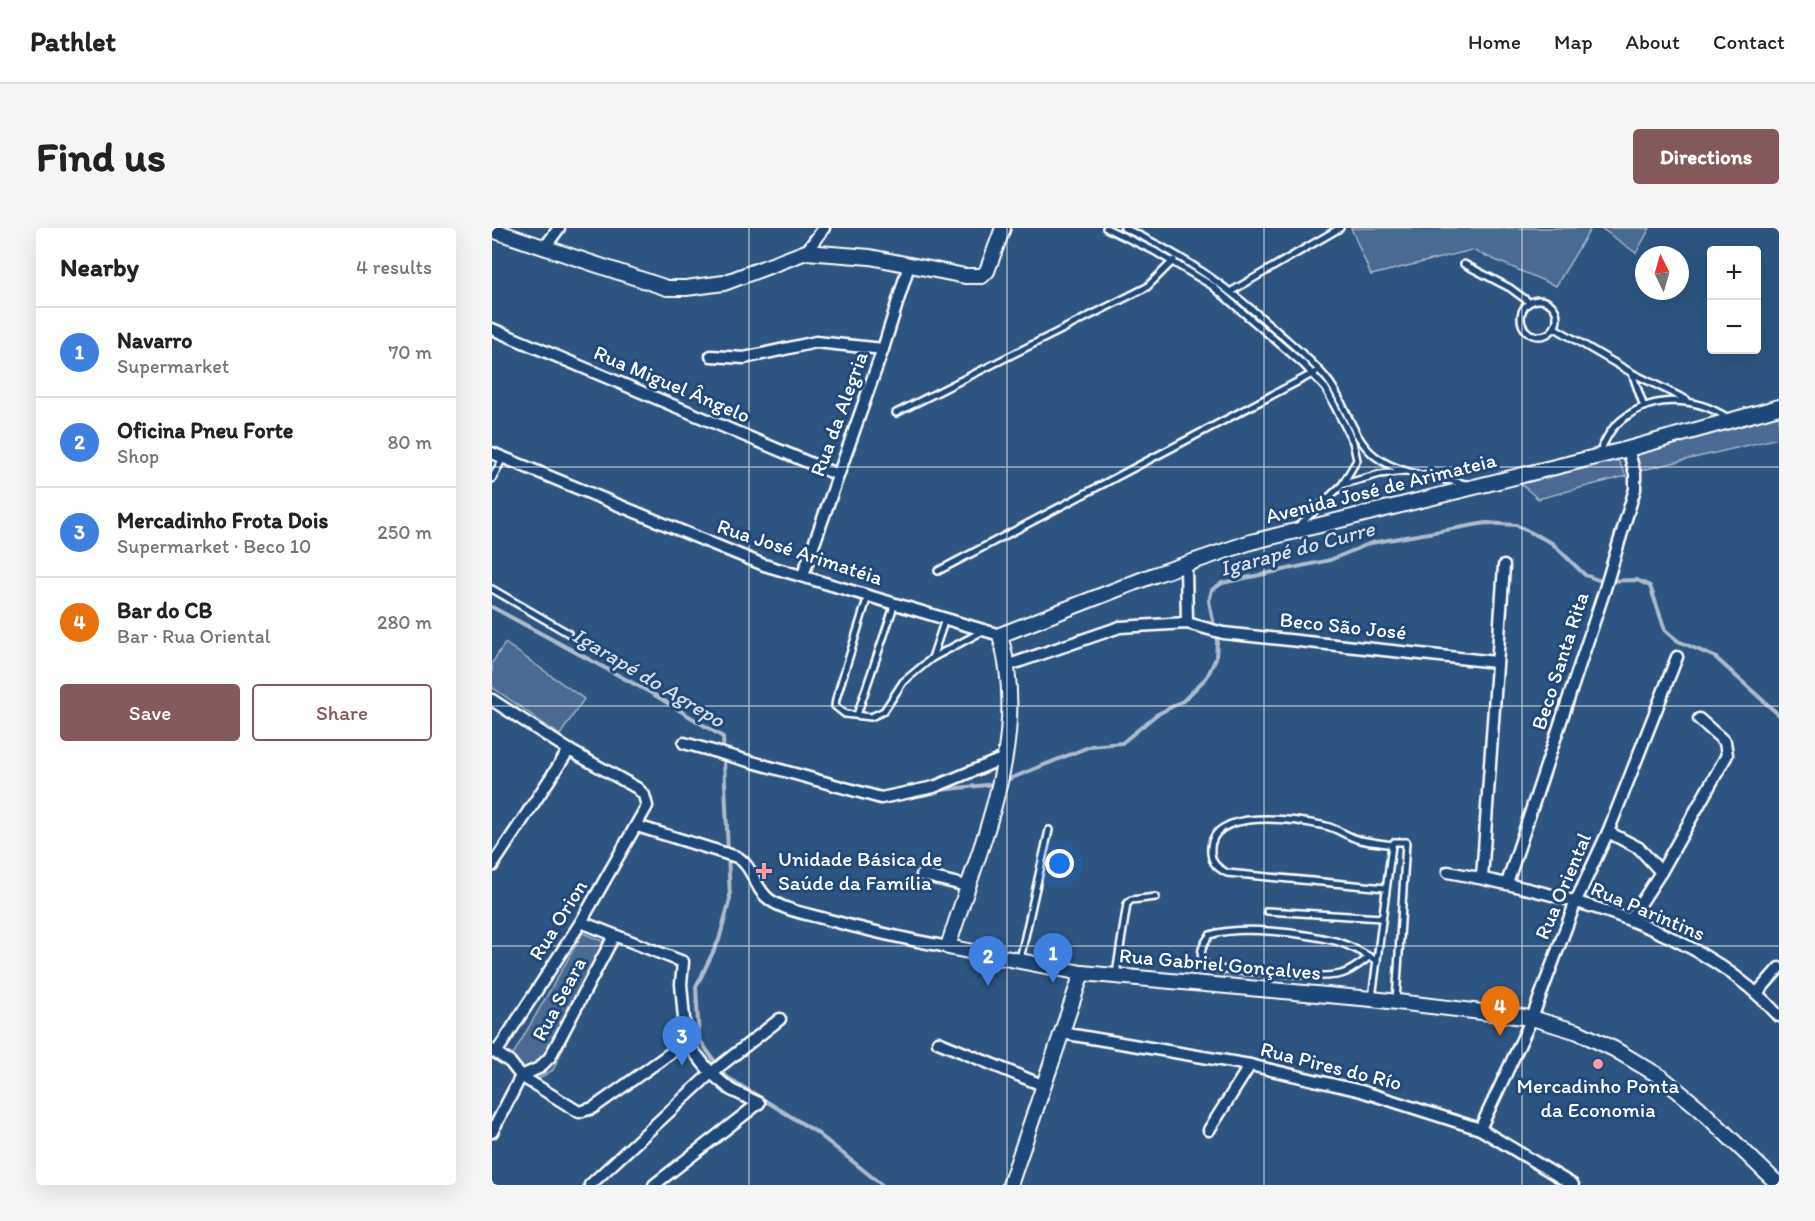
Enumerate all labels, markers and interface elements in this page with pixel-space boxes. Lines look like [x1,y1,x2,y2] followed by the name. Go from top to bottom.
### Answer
[30,24,116,58] text: Pathlet
[1468,29,1521,54] text: Home
[1554,29,1593,54] text: Map
[1626,29,1680,54] text: About
[1713,29,1785,54] text: Contact
[1633,129,1779,184] button: Directions
[36,131,166,182] text: Find us
[1635,246,1689,300] north arrow
[1707,246,1761,354] map controls
[1707,246,1761,300] button: +
[60,251,139,283] text: Nearby
[356,255,432,279] text: 4 results
[1707,300,1761,354] button: −
[117,327,192,354] text: Navarro
[590,339,754,428] street label: Rua Miguel Ângelo
[75,340,84,364] text: 1
[388,340,432,364] text: 70 m
[804,348,873,480] street label: Rua da Alegria
[117,354,229,378] text: Supermarket
[117,417,293,444] text: Oficina Pneu Forte
[74,430,85,454] text: 2
[387,430,432,454] text: 80 m
[117,444,159,468] text: Shop
[1263,447,1499,528] street label: Avenida José de Arimateia
[117,507,328,534] text: Mercadinho Frota Dois
[714,513,886,590] street label: Rua José Arimatéia
[1217,514,1379,582] water label: Igarapé do Curre
[74,520,85,544] text: 3
[377,520,432,544] text: 250 m
[117,534,311,558] text: Supermarket · Beco 10
[1525,589,1594,733] street label: Beco Santa Rita
[117,597,212,624] text: Bar do CB
[1278,606,1408,645] street label: Beco São José
[73,610,86,634] text: 4
[377,610,432,634] text: 280 m
[568,621,730,734] water label: Igarapé do Agrepo
[117,624,270,648] text: Bar · Rua Oriental
[60,684,240,741] button: Save
[252,684,432,741] button: Share
[1529,829,1596,943] street label: Rua Oriental
[778,846,942,895] place label: Unidade Básica de Saúde da Família
[1045,849,1074,878] your location
[755,862,773,880] marker: Unidade Básica de Saúde da Família
[523,875,592,965] street label: Rua Orion
[1587,875,1709,946] street label: Rua Parintins
[1034,934,1072,983] pin: 1
[968,936,1008,986] pin: 2
[1118,942,1322,985] street label: Rua Gabriel Gonçalves
[526,953,591,1045] street label: Rua Seara
[1480,986,1520,1036] pin: 4
[662,1016,702,1066] pin: 3
[1258,1036,1404,1095] street label: Rua Pires do Río
[1591,1057,1605,1071] marker: Mercadinho Ponta da Economia
[1517,1073,1680,1122] place label: Mercadinho Ponta da Economia

